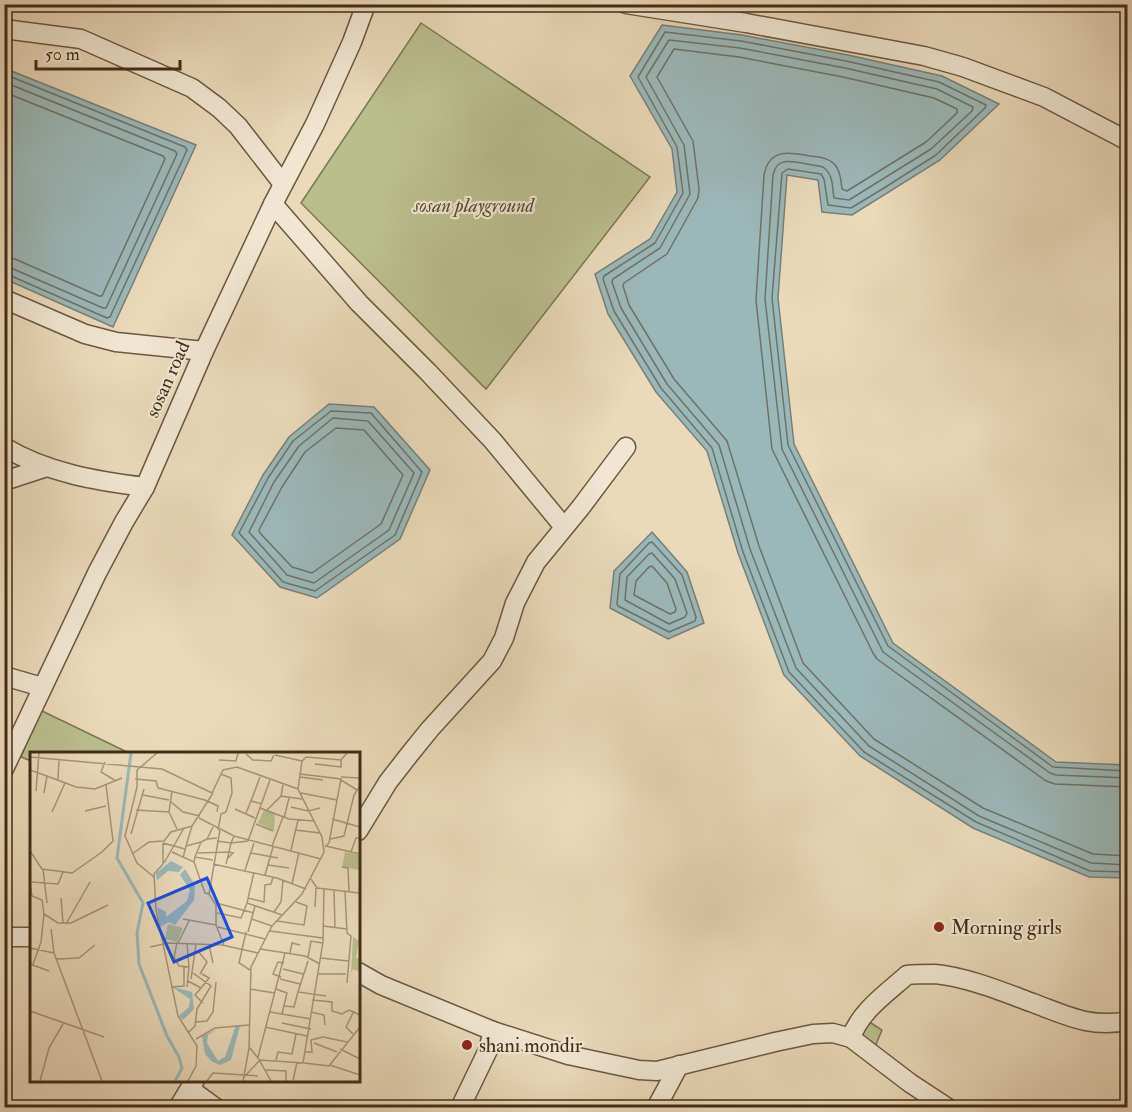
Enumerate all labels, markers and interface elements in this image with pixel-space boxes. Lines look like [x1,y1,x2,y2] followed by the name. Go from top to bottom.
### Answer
[36,33,180,71] scale bar
[45,43,80,66] text: 50 m
[413,193,536,218] park label: sosan playground
[140,337,195,421] street label: sosan road
[30,752,360,1082] inset map
[951,915,1062,940] place label: Morning girls
[932,920,946,934] marker: Morning girls
[479,1033,583,1058] place label: shani mondir
[460,1038,474,1052] marker: shani mondir

